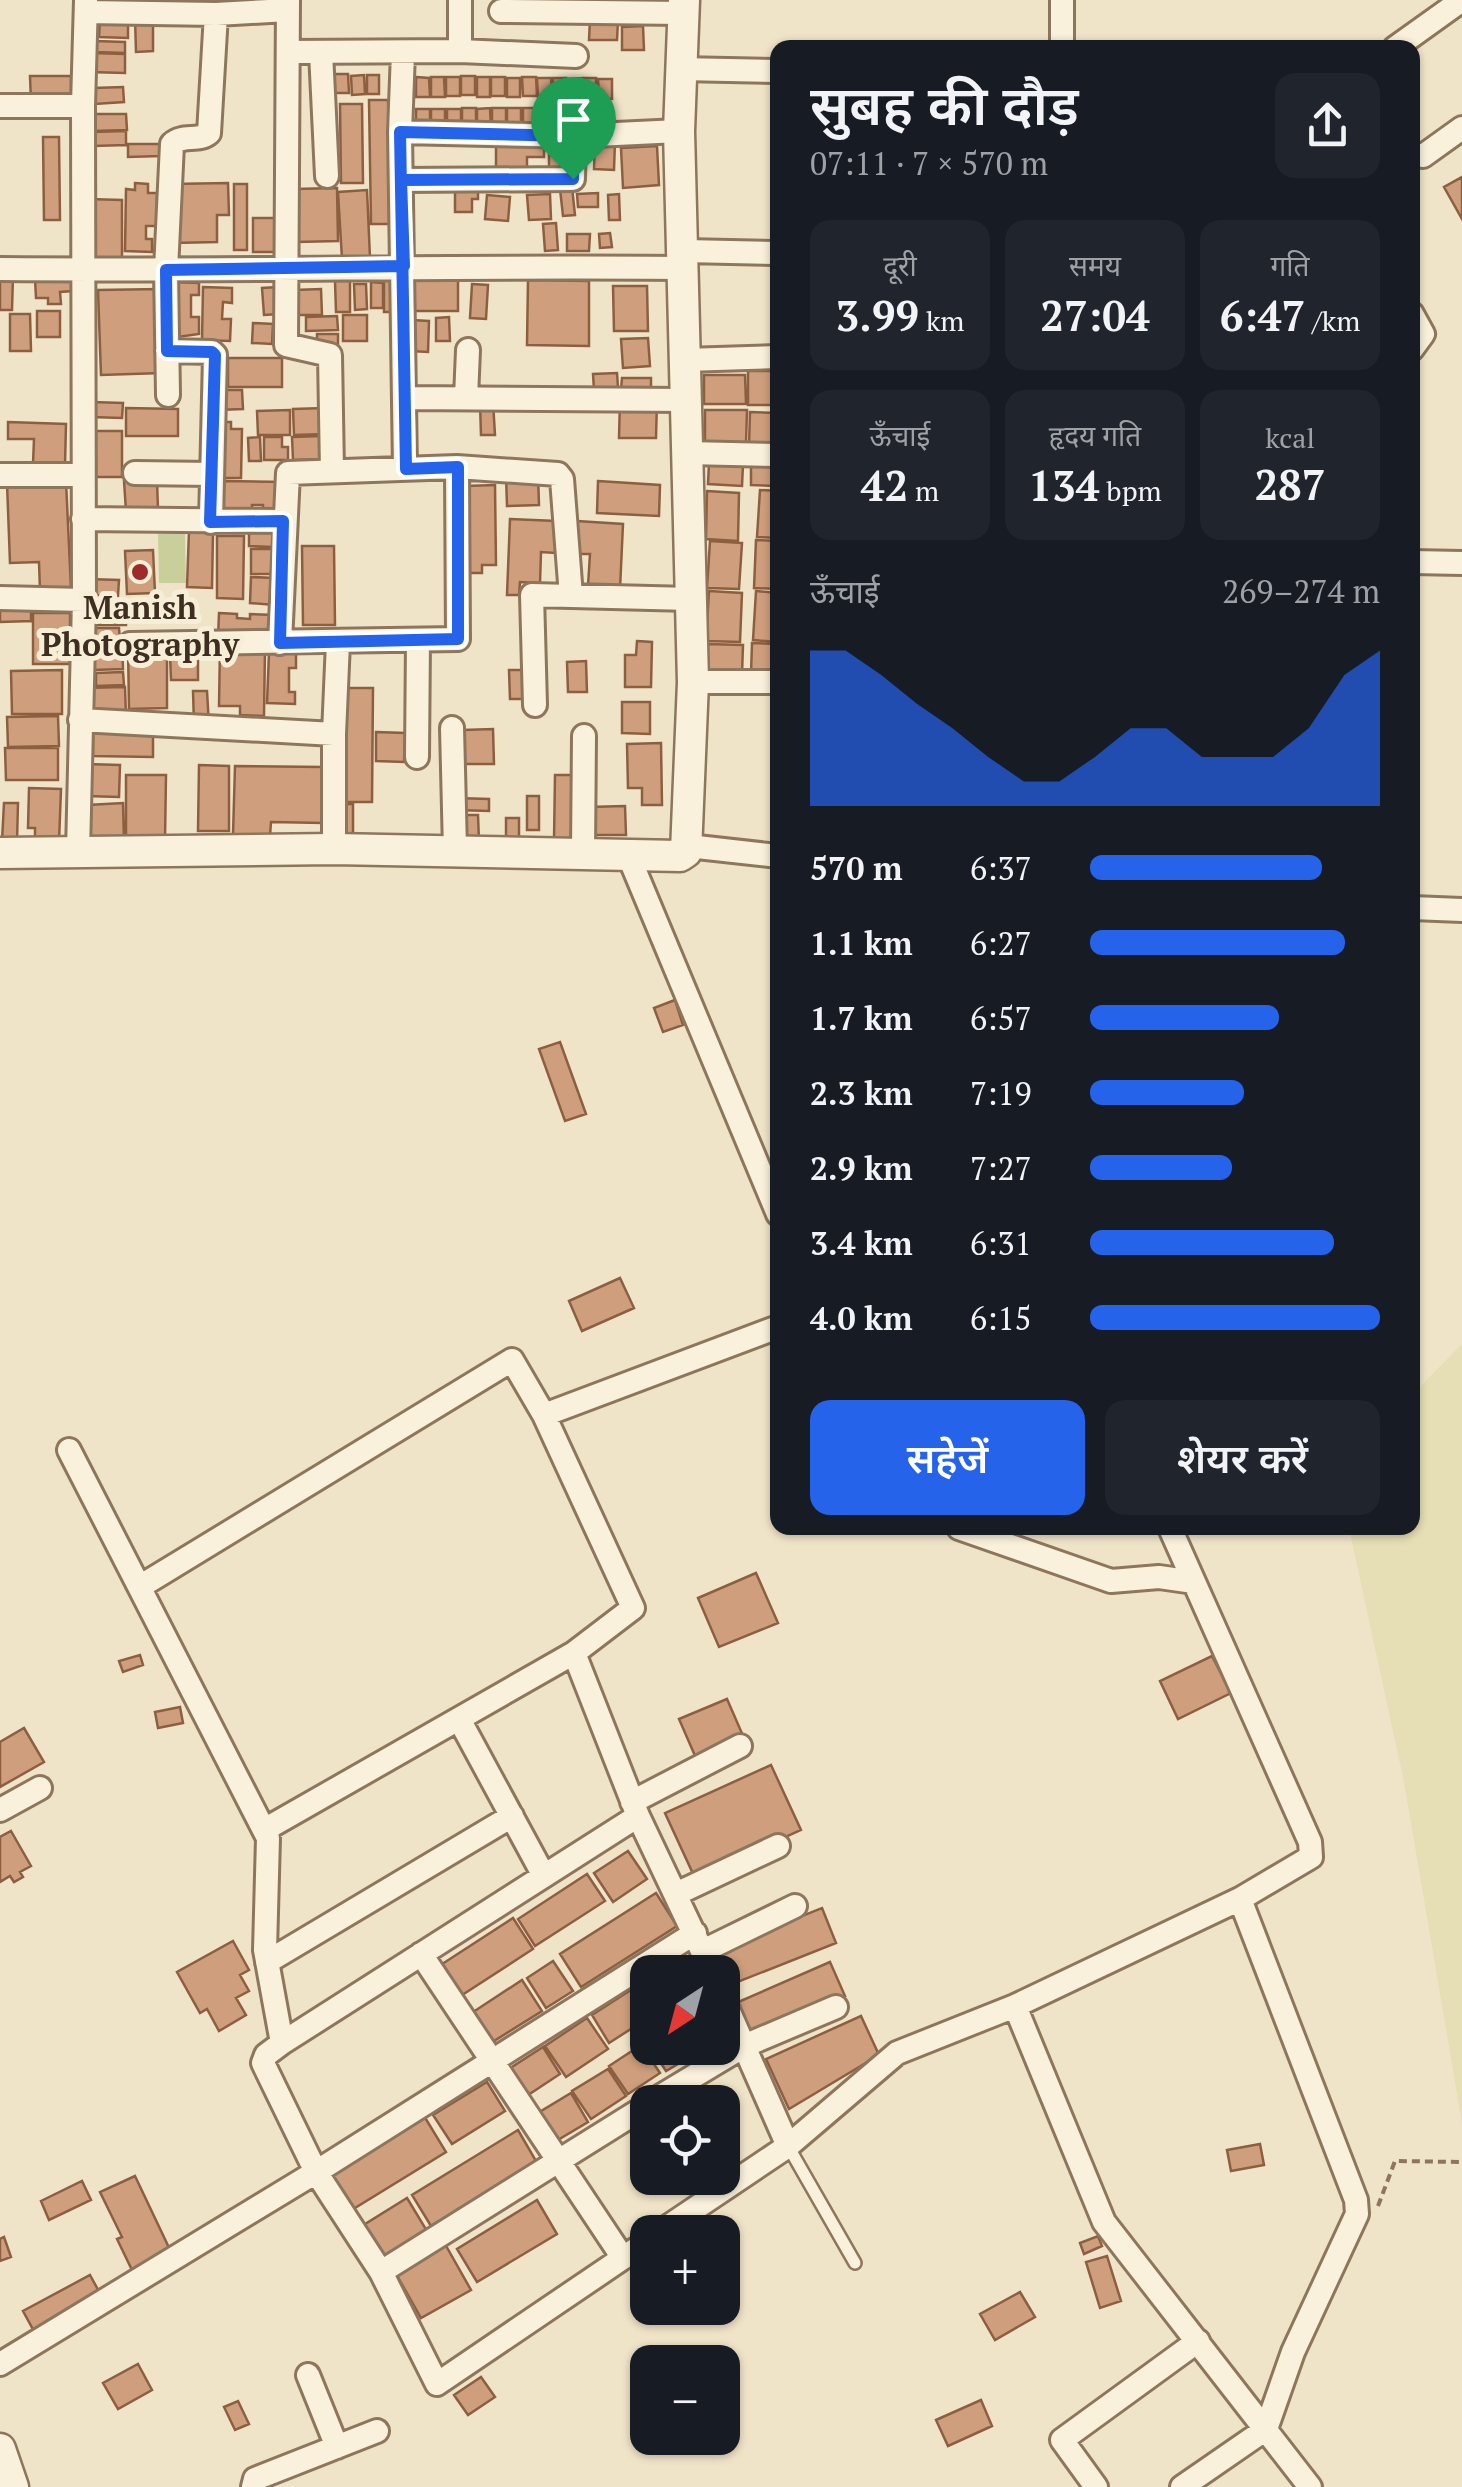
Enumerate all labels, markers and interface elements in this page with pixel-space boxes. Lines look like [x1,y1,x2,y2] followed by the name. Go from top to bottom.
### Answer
[810,68,1079,141] text: सुबह की दौड़
[1275,73,1380,178] button: share
[531,77,616,180] pin
[546,92,601,147] icon: arrive
[810,142,1048,184] text: 07:11 · 7 × 570 m
[883,247,917,284] text: दूरी
[1069,247,1121,284] text: समय
[1271,247,1309,284] text: गति
[835,287,919,343] text: 3.99
[1040,287,1150,343] text: 27:04
[1220,287,1305,343] text: 6:47
[919,302,965,339] text: km
[1305,302,1360,339] text: /km
[870,417,930,454] text: ऊँचाई
[1049,417,1141,454] text: हृदय गति
[1265,419,1315,456] text: kcal
[1254,456,1326,512] text: 287
[861,457,908,513] text: 42
[1028,457,1100,513] text: 134
[908,472,939,509] text: m
[1100,472,1162,509] text: bpm
[129,561,151,583] marker: Manish Photography
[810,570,879,612] text: ऊँचाई
[1222,570,1380,612] text: 269–274 m
[41,586,240,665] place label: Manish Photography
[810,847,902,889] text: 570 m
[970,847,1032,889] text: 6:37
[810,922,913,964] text: 1.1 km
[970,922,1032,964] text: 6:27
[810,997,913,1039] text: 1.7 km
[970,997,1032,1039] text: 6:57
[810,1072,913,1114] text: 2.3 km
[970,1072,1032,1114] text: 7:19
[810,1147,913,1189] text: 2.9 km
[970,1147,1032,1189] text: 7:27
[810,1222,913,1264] text: 3.4 km
[970,1222,1032,1264] text: 6:31
[810,1297,913,1339] text: 4.0 km
[970,1297,1032,1339] text: 6:15
[810,1400,1085,1515] button: सहेजें
[1105,1400,1380,1515] button: शेयर करें
[630,1955,740,2065] north arrow
[630,1955,740,2455] map controls
[630,2085,740,2195] button: locate
[630,2215,740,2325] button: +
[630,2345,740,2455] button: −

